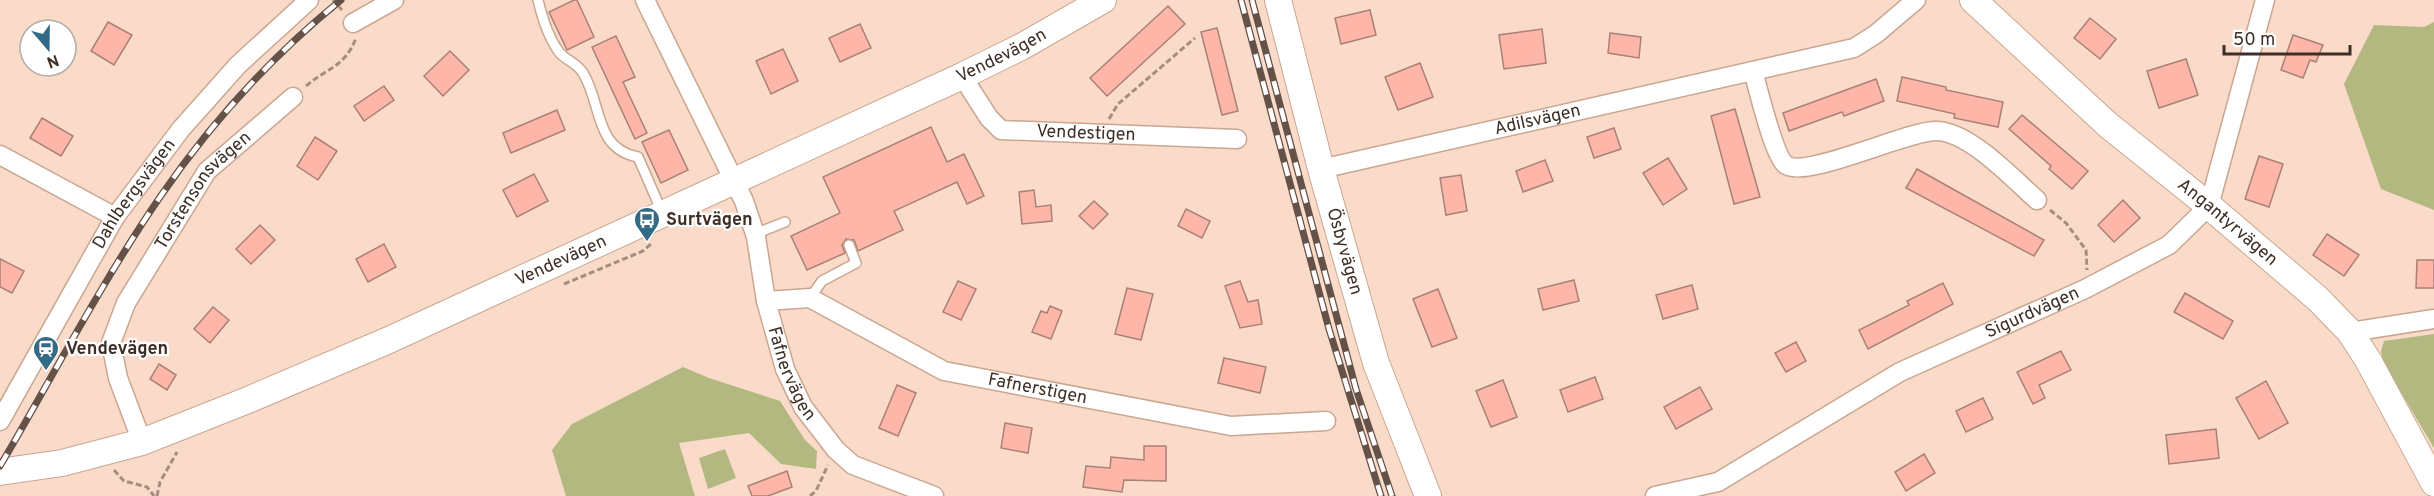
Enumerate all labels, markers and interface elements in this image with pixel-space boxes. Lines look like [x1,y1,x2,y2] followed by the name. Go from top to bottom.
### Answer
[18,18,78,78] north arrow
[2224,18,2350,56] scale bar
[953,23,1051,88] street label: Vendevägen
[2233,29,2275,52] text: 50 m
[44,49,61,72] text: N
[1492,99,1583,141] street label: Adilsvägen
[1036,120,1136,147] street label: Vendestigen
[150,126,256,254] street label: Torstensonsvägen
[88,134,181,253] street label: Dahlbergsvägen
[2172,174,2282,271] street label: Angantyrvägen
[632,205,662,243] bus stop icon: Surtvägen
[1321,205,1368,298] street label: Ösbyvägen
[666,209,753,232] place label: Surtvägen
[512,230,610,292] street label: Vendevägen
[1981,282,2083,344] street label: Sigurdvägen
[762,324,821,426] street label: Fafnervägen
[31,334,61,372] station icon: Vendevägen
[66,338,168,361] place label: Vendevägen
[986,368,1089,410] street label: Fafnerstigen

